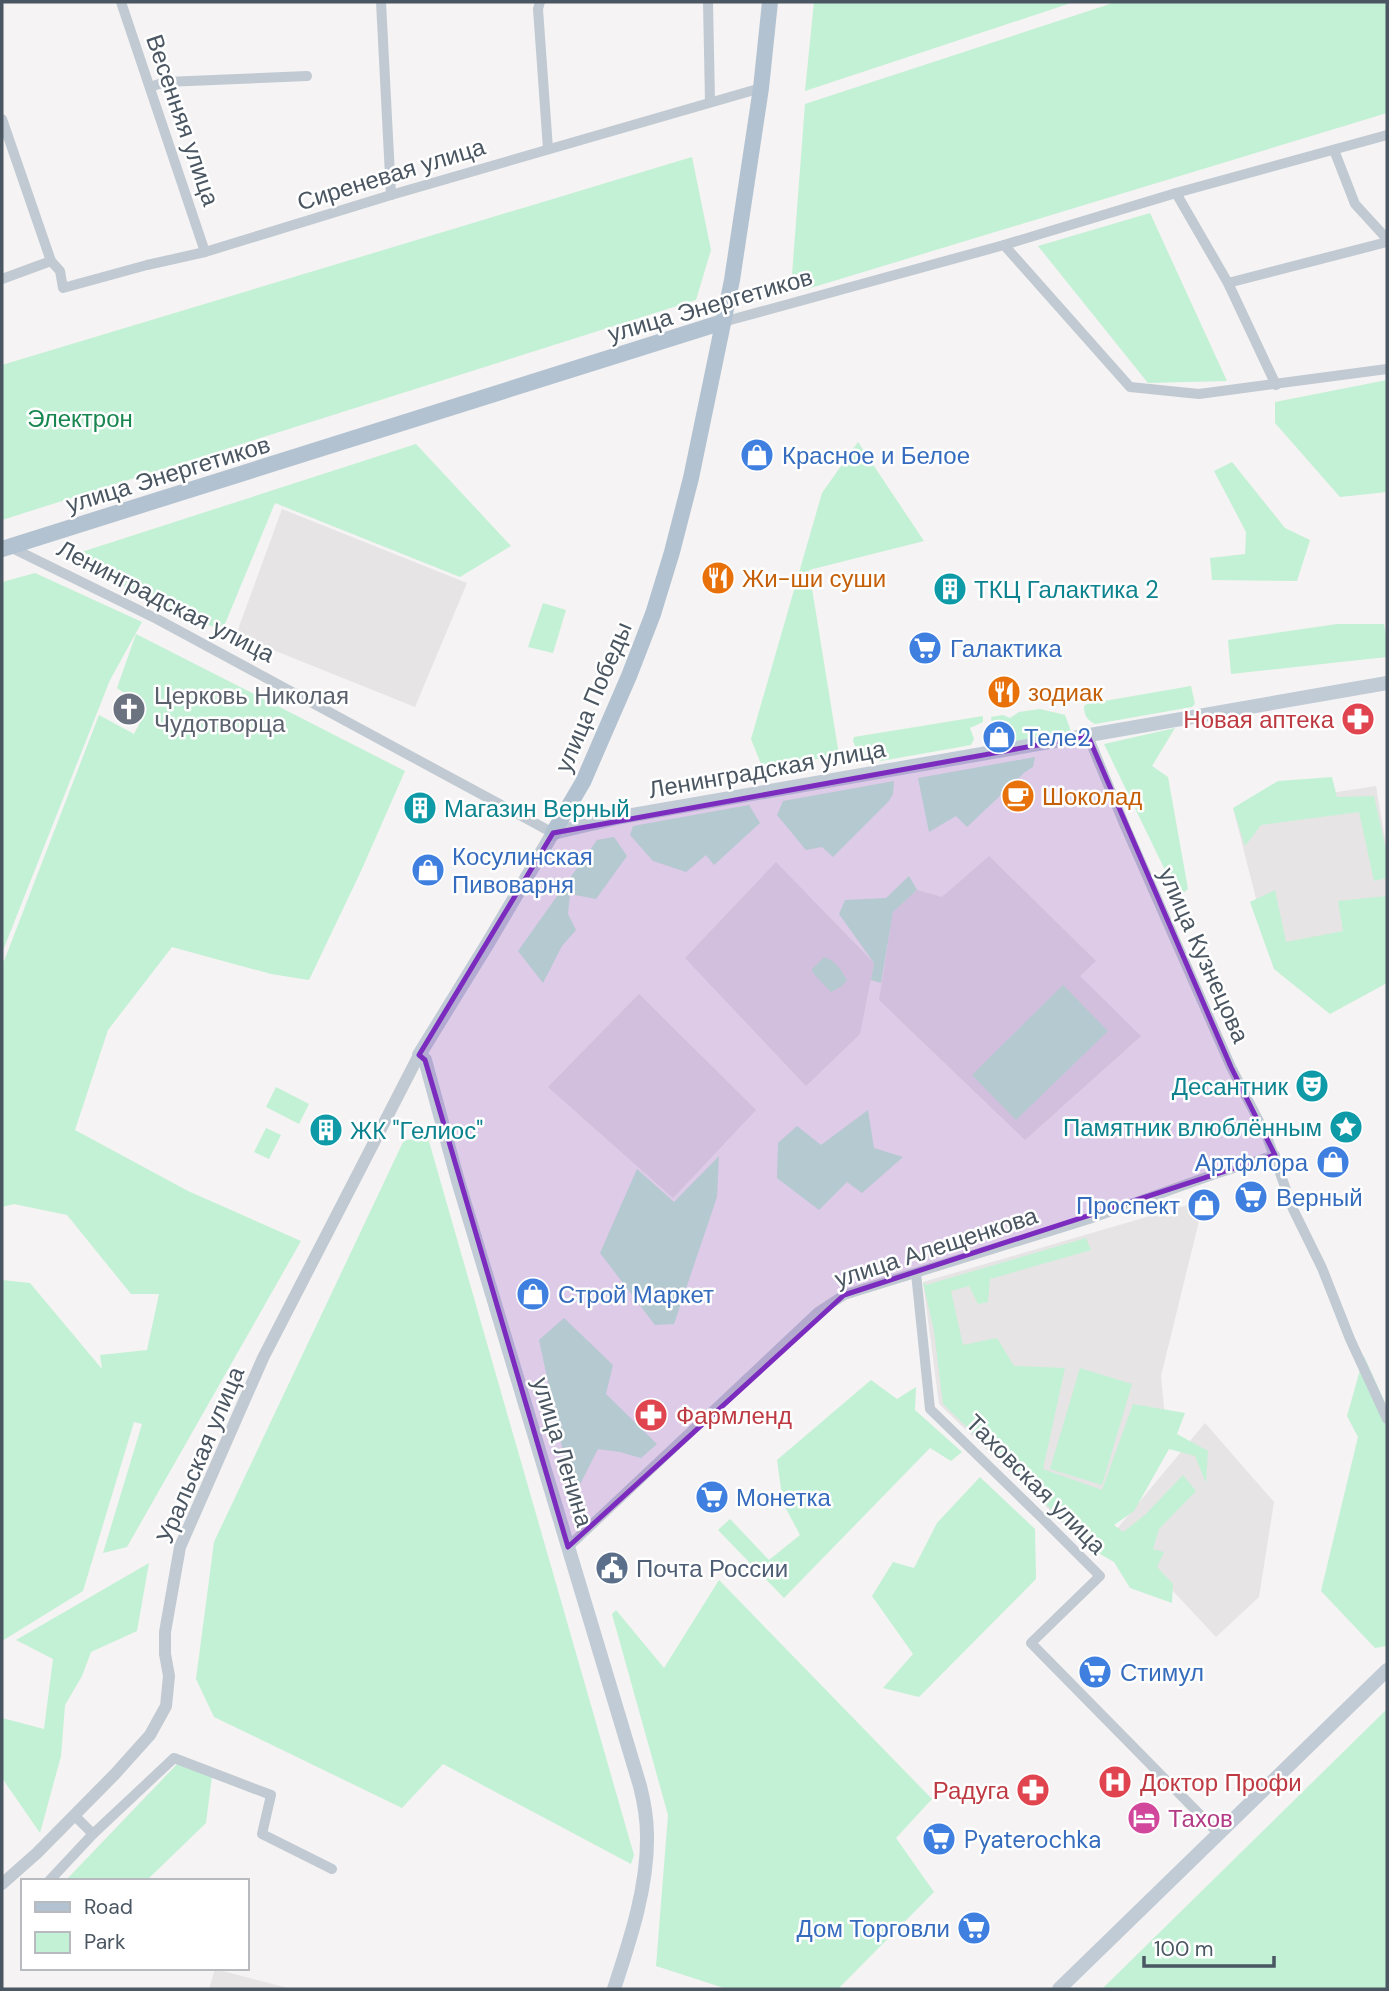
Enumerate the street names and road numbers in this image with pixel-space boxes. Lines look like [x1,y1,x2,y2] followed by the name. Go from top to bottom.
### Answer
[139,30,227,211] street label: Весенняя улица
[293,130,489,217] street label: Сиреневая улица
[604,261,816,349] street label: улица Энергетиков
[62,428,274,520] street label: улица Энергетиков
[52,533,281,670] street label: Ленинградская улица
[547,617,639,777] street label: улица Победы
[646,733,889,805] street label: Ленинградская улица
[1151,863,1257,1048] street label: улица Кузнецова
[831,1199,1042,1294] street label: улица Алещенкова
[149,1361,251,1548] street label: Уральская улица
[526,1373,601,1531] street label: улица Ленина
[959,1407,1113,1561] street label: Таховская улица

